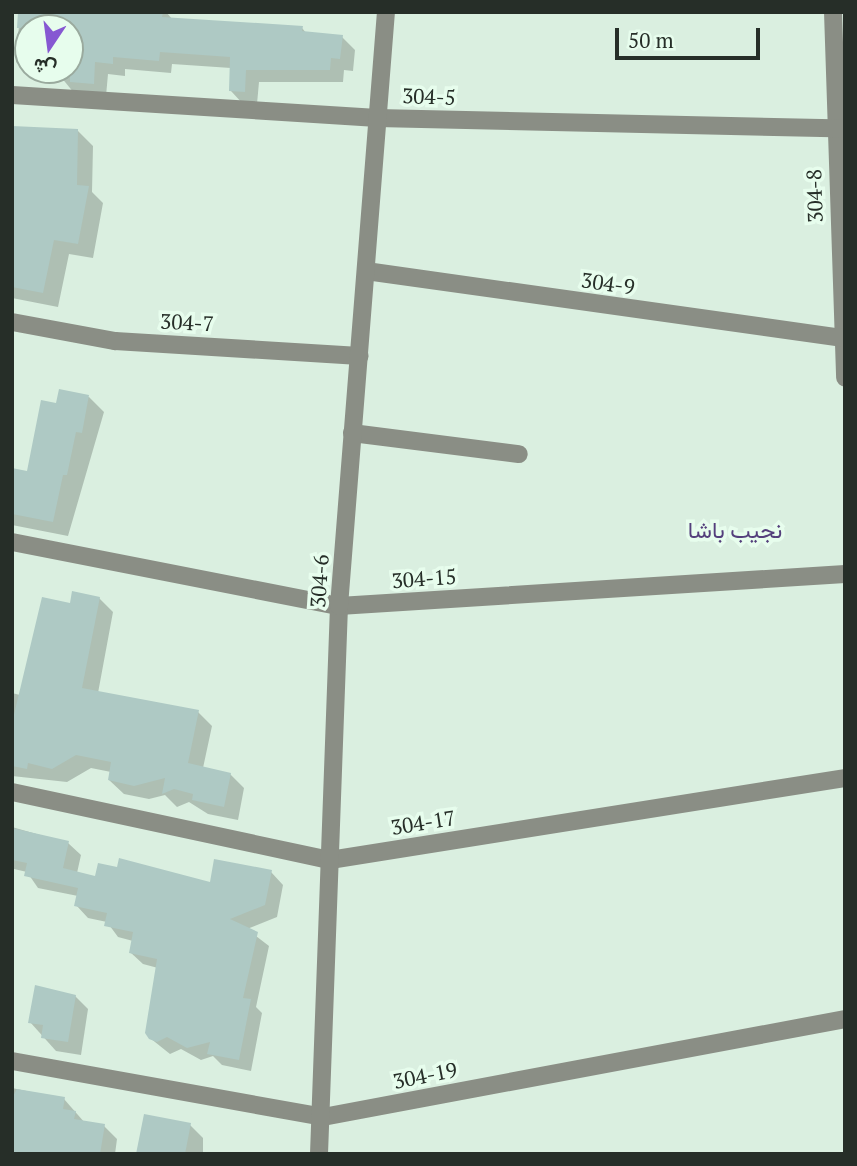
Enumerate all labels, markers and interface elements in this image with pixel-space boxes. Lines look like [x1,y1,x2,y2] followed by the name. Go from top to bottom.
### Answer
[14,14,84,84] north arrow
[619,14,764,58] scale bar
[628,26,674,54] text: 50 m
[31,53,59,83] text: ش
[402,82,456,110] street label: 304-5
[800,169,828,223] street label: 304-8
[580,267,636,299] street label: 304-9
[160,308,214,336] street label: 304-7
[688,516,782,544] district label: نجيب باشا
[305,553,333,609] street label: 304-6
[391,563,457,593] street label: 304-15
[389,804,457,840] street label: 304-17
[391,1056,459,1094] street label: 304-19

